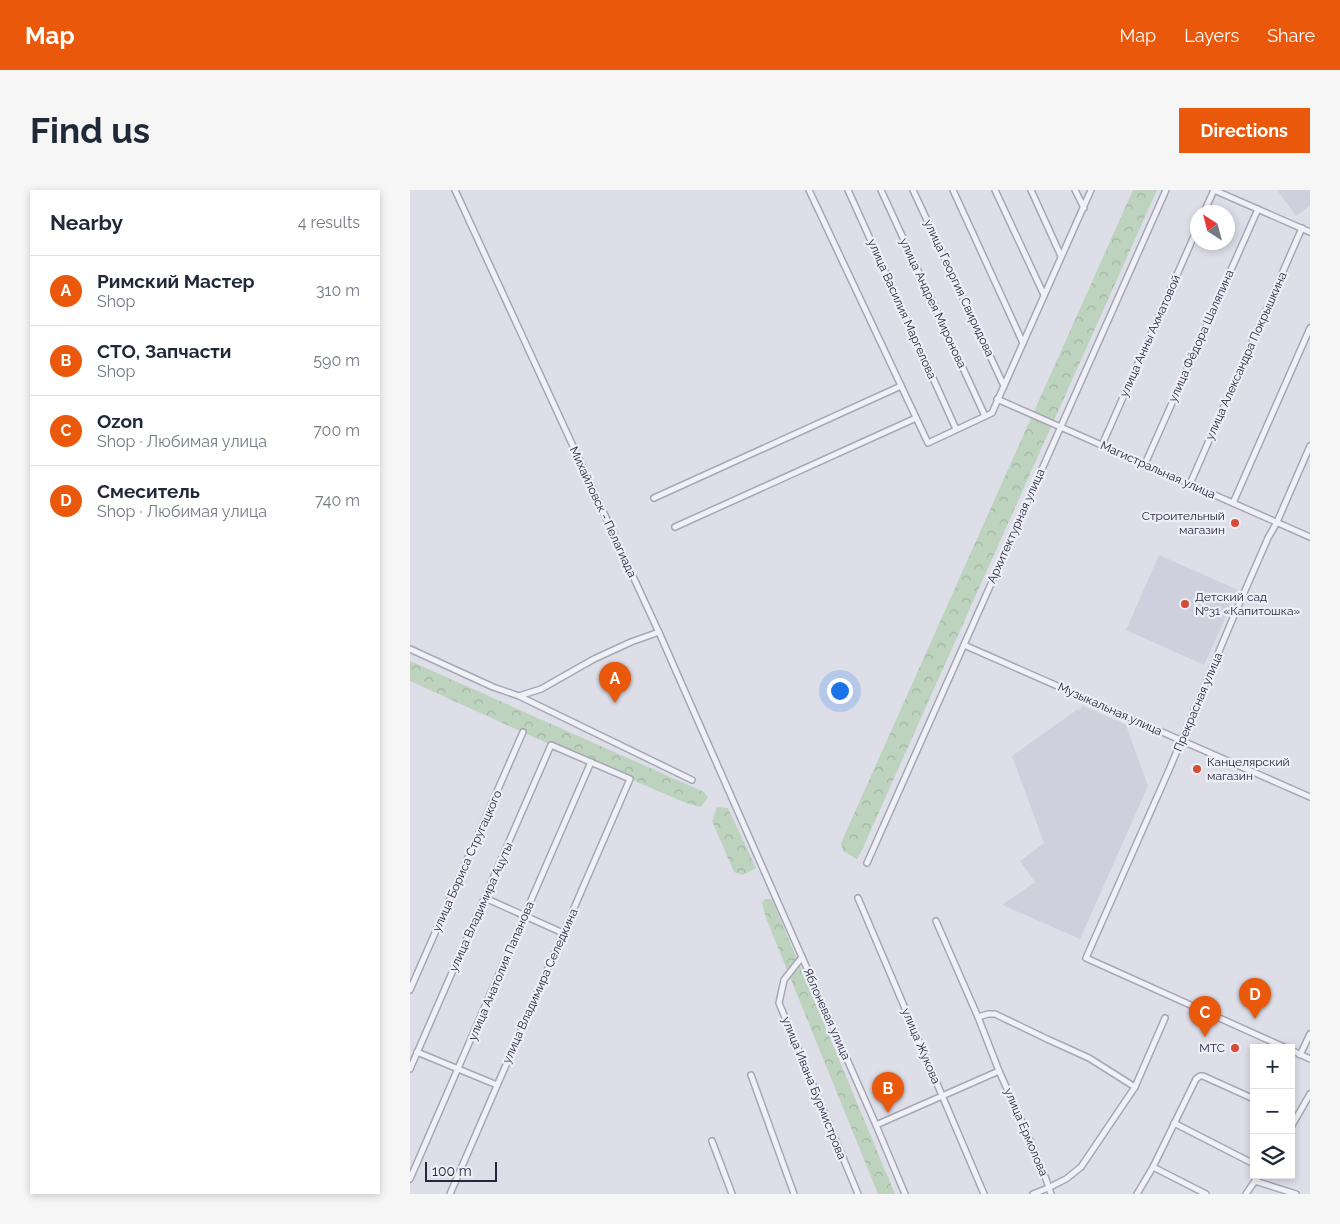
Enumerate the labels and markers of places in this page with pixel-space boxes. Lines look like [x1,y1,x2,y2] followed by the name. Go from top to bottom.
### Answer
[1142,509,1225,537] place label: Строительный магазин
[1229,517,1241,529] marker: Строительный магазин
[1195,590,1300,618] place label: Детский сад №31 «Капитошка»
[1179,598,1191,610] marker: Детский сад №31 «Капитошка»
[599,662,631,703] pin: A
[1207,755,1290,783] place label: Канцелярский магазин
[1191,763,1203,775] marker: Канцелярский магазин
[1239,978,1271,1019] pin: D
[1189,996,1221,1037] pin: C
[1199,1041,1225,1055] place label: МТС
[1229,1042,1241,1054] marker: МТС
[872,1072,904,1113] pin: B

